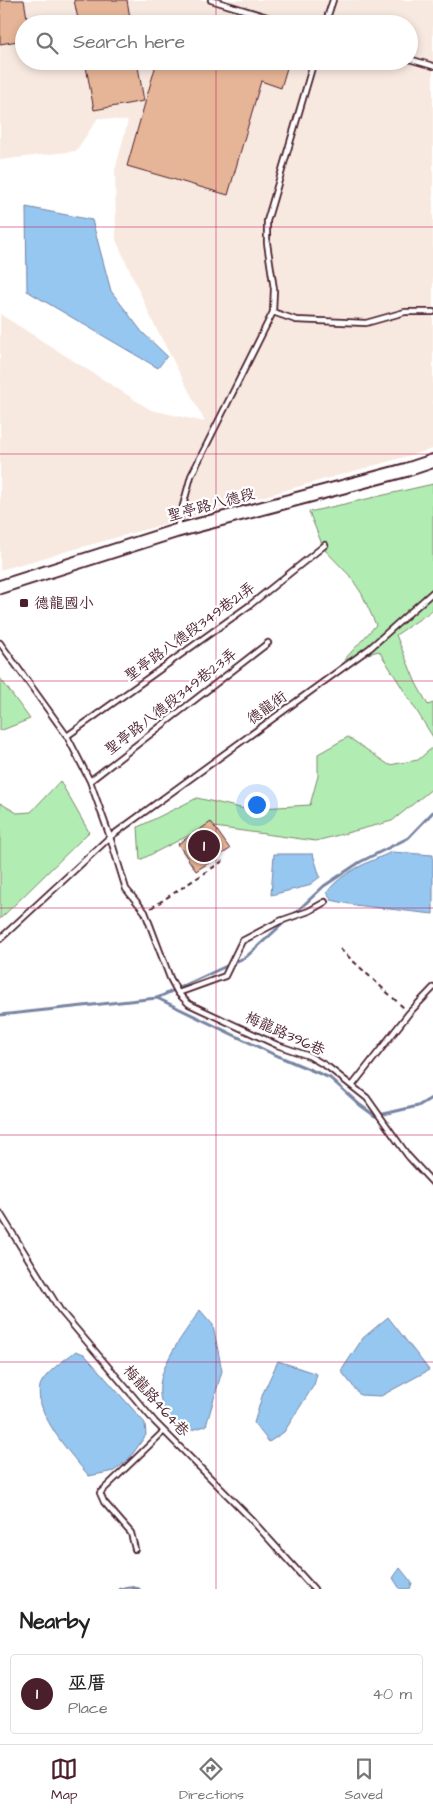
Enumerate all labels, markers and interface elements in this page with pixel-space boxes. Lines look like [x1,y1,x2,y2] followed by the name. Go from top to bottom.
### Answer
[15,15,418,70] search box
[33,29,61,57] icon: search
[73,29,185,56] text: Search here
[165,483,257,527] street label: 聖亭路八德段
[120,577,260,687] street label: 聖亭路八德段349巷21弄
[34,593,94,614] place label: 德龍國小
[18,597,30,609] marker: 德龍國小
[100,644,242,760] street label: 聖亭路八德段349巷23弄
[243,686,291,730] street label: 德龍街
[244,792,270,818] your location
[188,827,220,865] pin: 1
[242,1007,328,1061] street label: 梅龍路396巷
[118,1361,194,1441] street label: 梅龍路464巷
[20,1607,90,1636] text: Nearby
[68,1670,106,1697] text: 巫厝
[36,1683,38,1705] text: 1
[372,1683,412,1705] text: 40 m
[68,1697,108,1719] text: Place
[50,1755,78,1805] tab: Map
[179,1755,244,1805] tab: Directions
[345,1755,383,1805] tab: Saved

